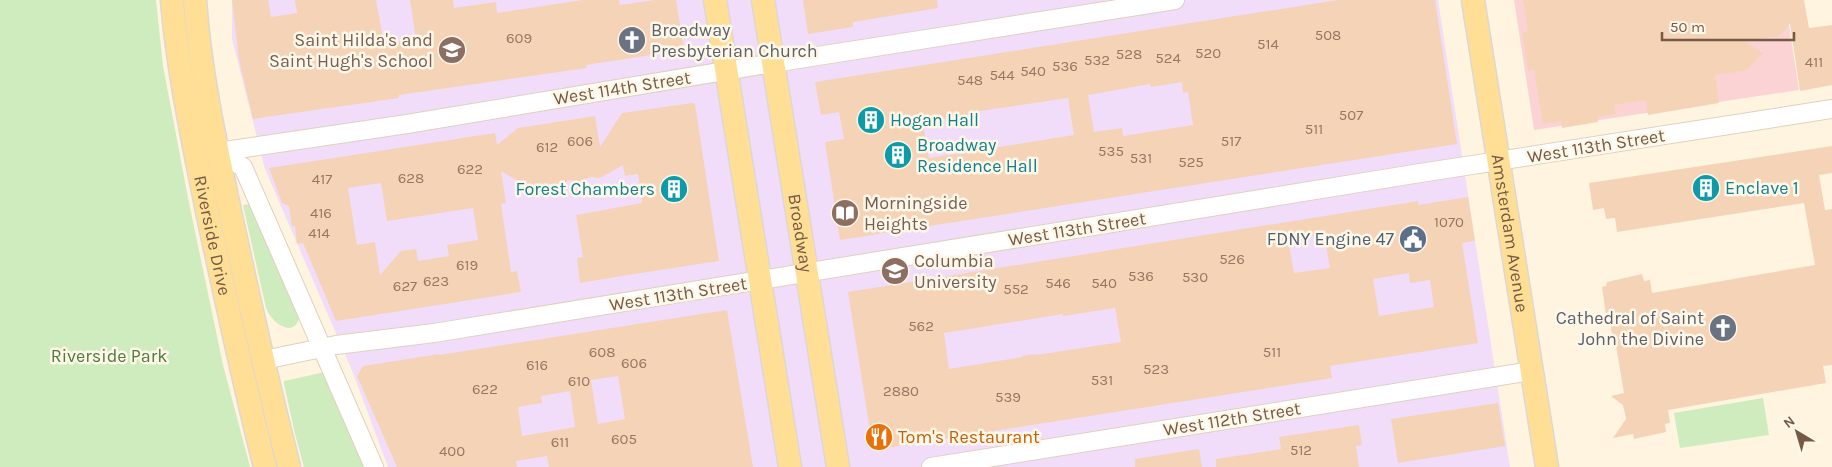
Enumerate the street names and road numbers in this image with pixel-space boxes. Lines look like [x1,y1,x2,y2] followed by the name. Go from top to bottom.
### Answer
[552,66,692,110] street label: West 114th Street
[1526,124,1667,168] street label: West 113th Street
[1487,152,1533,314] street label: Amsterdam Avenue
[189,173,236,298] street label: Riverside Drive
[783,192,818,275] street label: Broadway
[1007,207,1148,251] street label: West 113th Street
[608,272,749,316] street label: West 113th Street
[1162,397,1303,441] street label: West 112th Street

